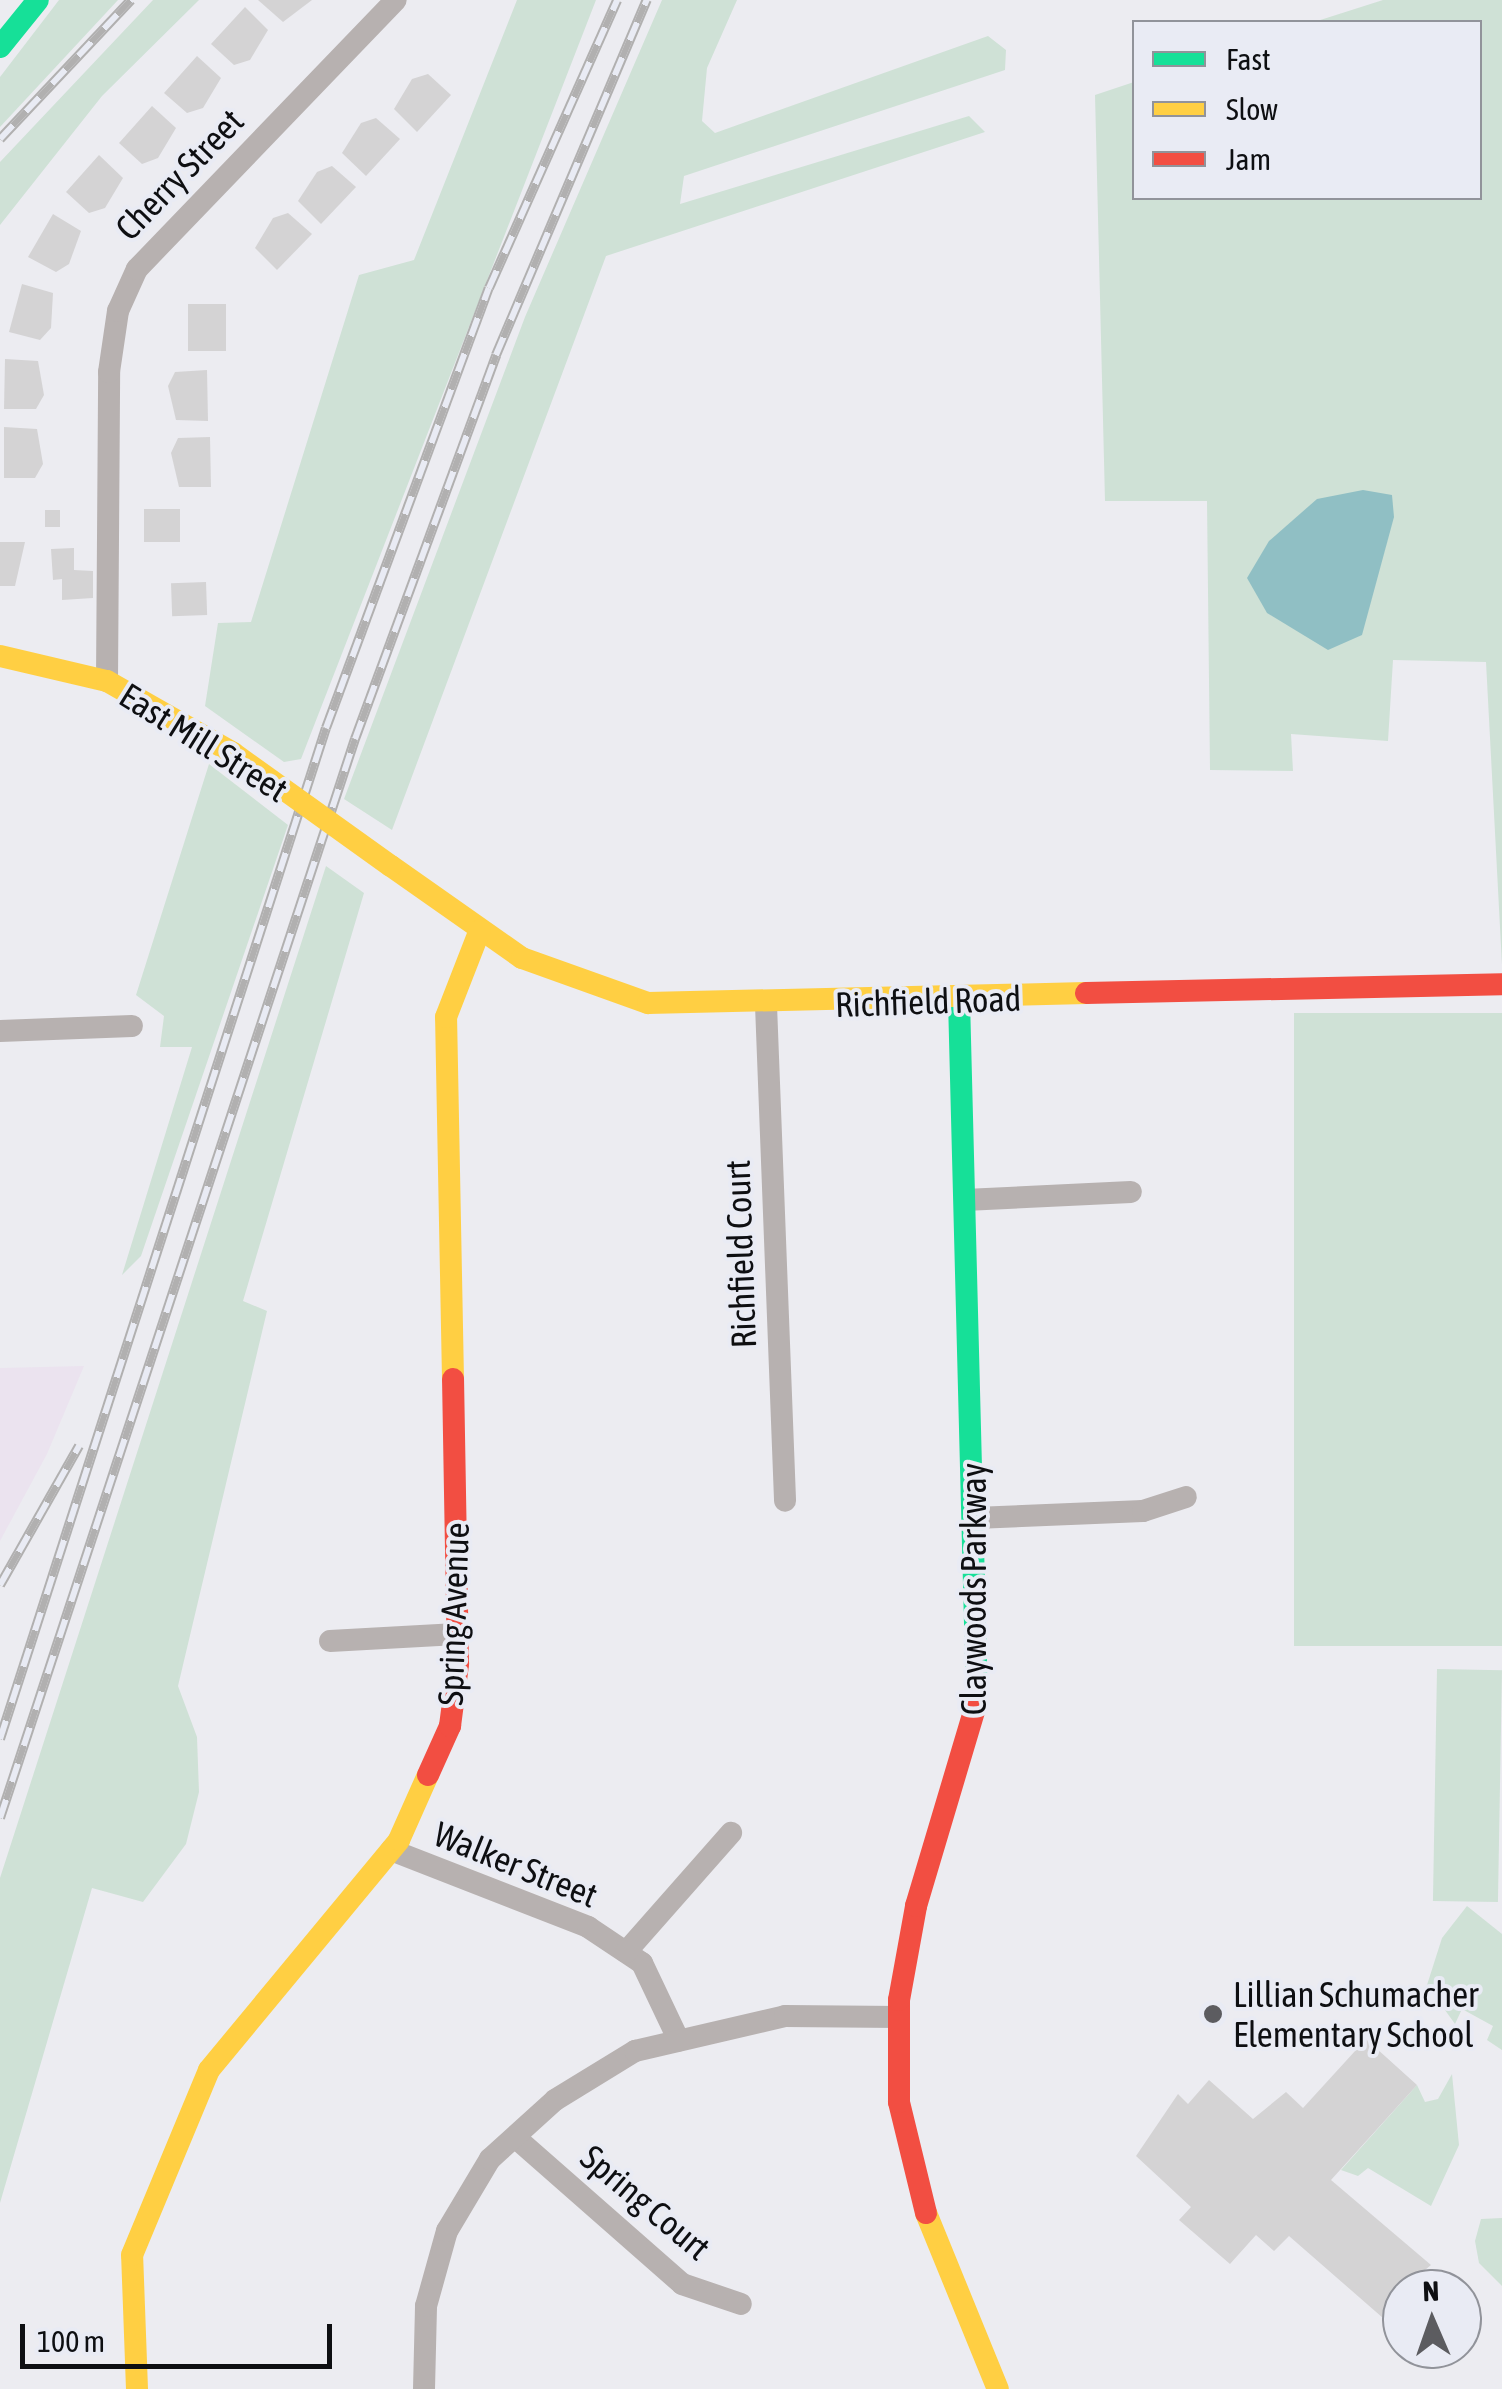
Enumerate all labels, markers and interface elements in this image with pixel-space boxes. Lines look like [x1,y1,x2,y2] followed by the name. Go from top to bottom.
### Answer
[1132,20,1482,200] legend
[1226,42,1271,76] text: Fast
[1226,92,1278,126] text: Slow
[106,100,252,248] street label: Cherry Street
[1226,142,1271,176] text: Jam
[112,674,296,810] street label: East Mill Street
[834,977,1022,1025] street label: Richfield Road
[716,1159,764,1349] street label: Richfield Court
[952,1463,994,1715] street label: Claywoods Parkway
[429,1522,477,1706] street label: Spring Avenue
[428,1812,604,1916] street label: Walker Street
[1233,1973,1478,2055] place label: Lillian Schumacher Elementary School
[1202,2003,1224,2025] marker: Lillian Schumacher Elementary School
[573,2136,719,2268] street label: Spring Court
[1382,2269,1482,2369] north arrow
[1422,2275,1440,2307] text: N
[25,2304,338,2366] scale bar
[37,2324,105,2358] text: 100 m

